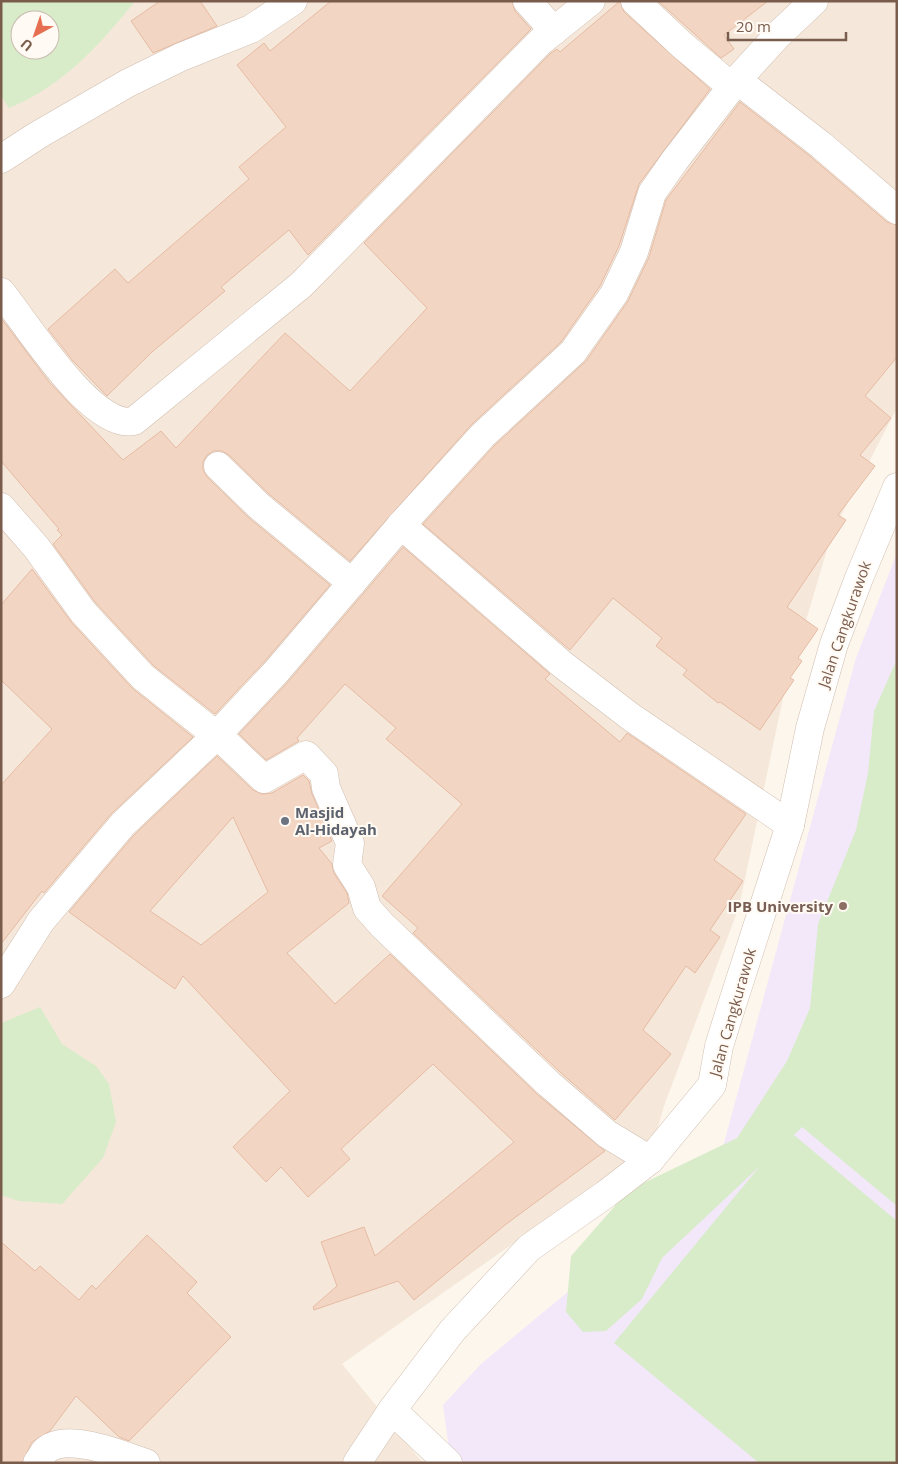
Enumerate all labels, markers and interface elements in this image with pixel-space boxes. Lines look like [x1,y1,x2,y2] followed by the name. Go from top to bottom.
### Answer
[10,10,60,60] north arrow
[728,10,846,42] scale bar
[736,16,771,36] text: 20 m
[16,35,36,56] text: U
[812,558,875,692] street label: Jalan Cangkurawok
[295,802,377,839] place label: Masjid Al-Hidayah
[279,815,291,827] marker: Masjid Al-Hidayah
[728,896,833,916] place label: IPB University
[837,900,849,912] marker: IPB University
[704,945,760,1080] street label: Jalan Cangkurawok

